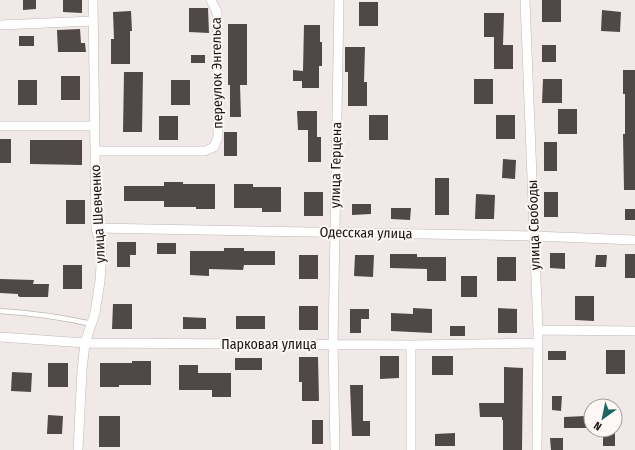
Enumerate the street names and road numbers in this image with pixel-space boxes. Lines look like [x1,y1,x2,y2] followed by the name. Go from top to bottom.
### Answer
[208,17,226,129] street label: переулок Энгельса
[327,122,345,208] street label: улица Герцена
[87,164,109,264] street label: улица Шевченко
[524,179,544,271] street label: улица Свободы
[319,224,413,242] street label: Одесская улица
[221,336,317,353] street label: Парковая улица

